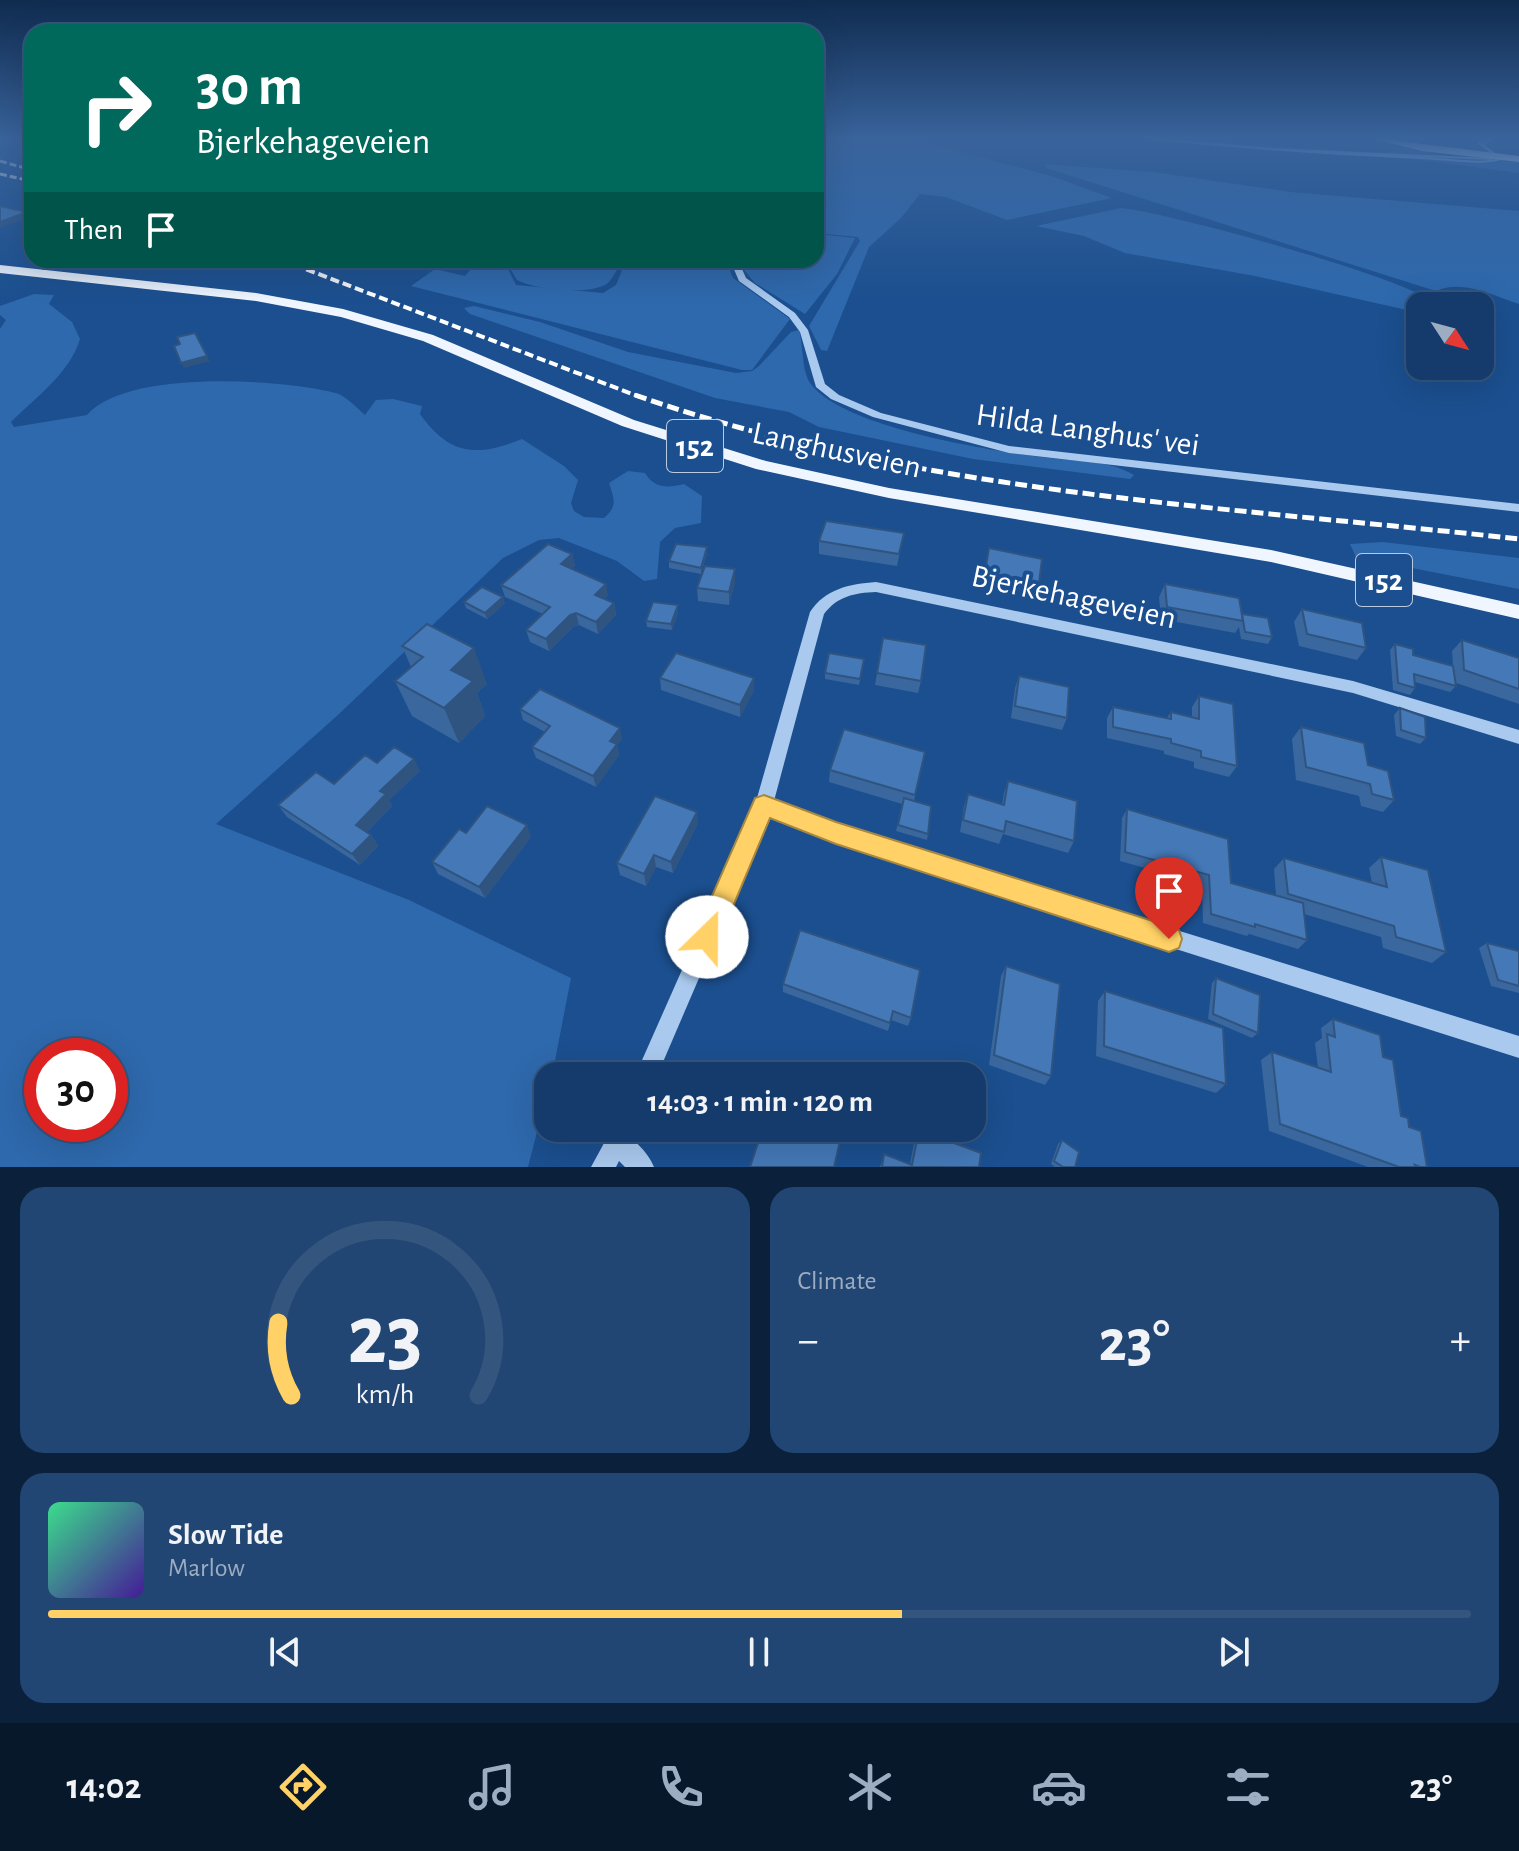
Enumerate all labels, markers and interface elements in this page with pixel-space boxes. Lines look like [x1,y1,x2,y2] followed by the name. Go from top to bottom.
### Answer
[64,56,168,160] icon: right
[196,59,303,115] text: 30 m
[196,124,430,160] text: Bjerkehageveien
[139,208,183,252] icon: arrive
[64,215,123,245] text: Then
[1406,292,1494,380] north arrow
[1406,292,1494,380] map controls
[974,398,1202,461] street label: Hilda Langhus' vei
[750,416,924,483] street label: Langhusveien
[667,420,723,472] road number: 152
[1356,554,1412,606] road number: 152
[969,560,1179,634] street label: Bjerkehageveien
[1135,857,1203,939] pin
[1147,869,1191,913] icon: arrive
[665,895,749,979] position arrow
[24,1038,128,1142] speed limit sign: 30
[647,1087,873,1117] text: 14:03 · 1 min · 120 m
[798,1268,876,1294] text: Climate
[347,1295,422,1379] text: 23
[1098,1312,1170,1372] text: 23°
[798,1319,819,1363] text: −
[1450,1319,1471,1363] text: +
[355,1380,414,1409] text: km/h
[168,1520,283,1550] text: Slow Tide
[168,1555,245,1581] text: Marlow
[263,1630,307,1674] icon: previous
[737,1630,781,1674] icon: pause
[1212,1630,1256,1674] icon: next
[275,1759,331,1815] icon: directions
[464,1759,520,1815] icon: music
[653,1759,709,1815] icon: phone
[842,1759,898,1815] icon: climate
[1031,1759,1087,1815] icon: car
[1220,1759,1276,1815] icon: filters
[67,1769,142,1805] text: 14:02
[1409,1769,1452,1805] text: 23°

